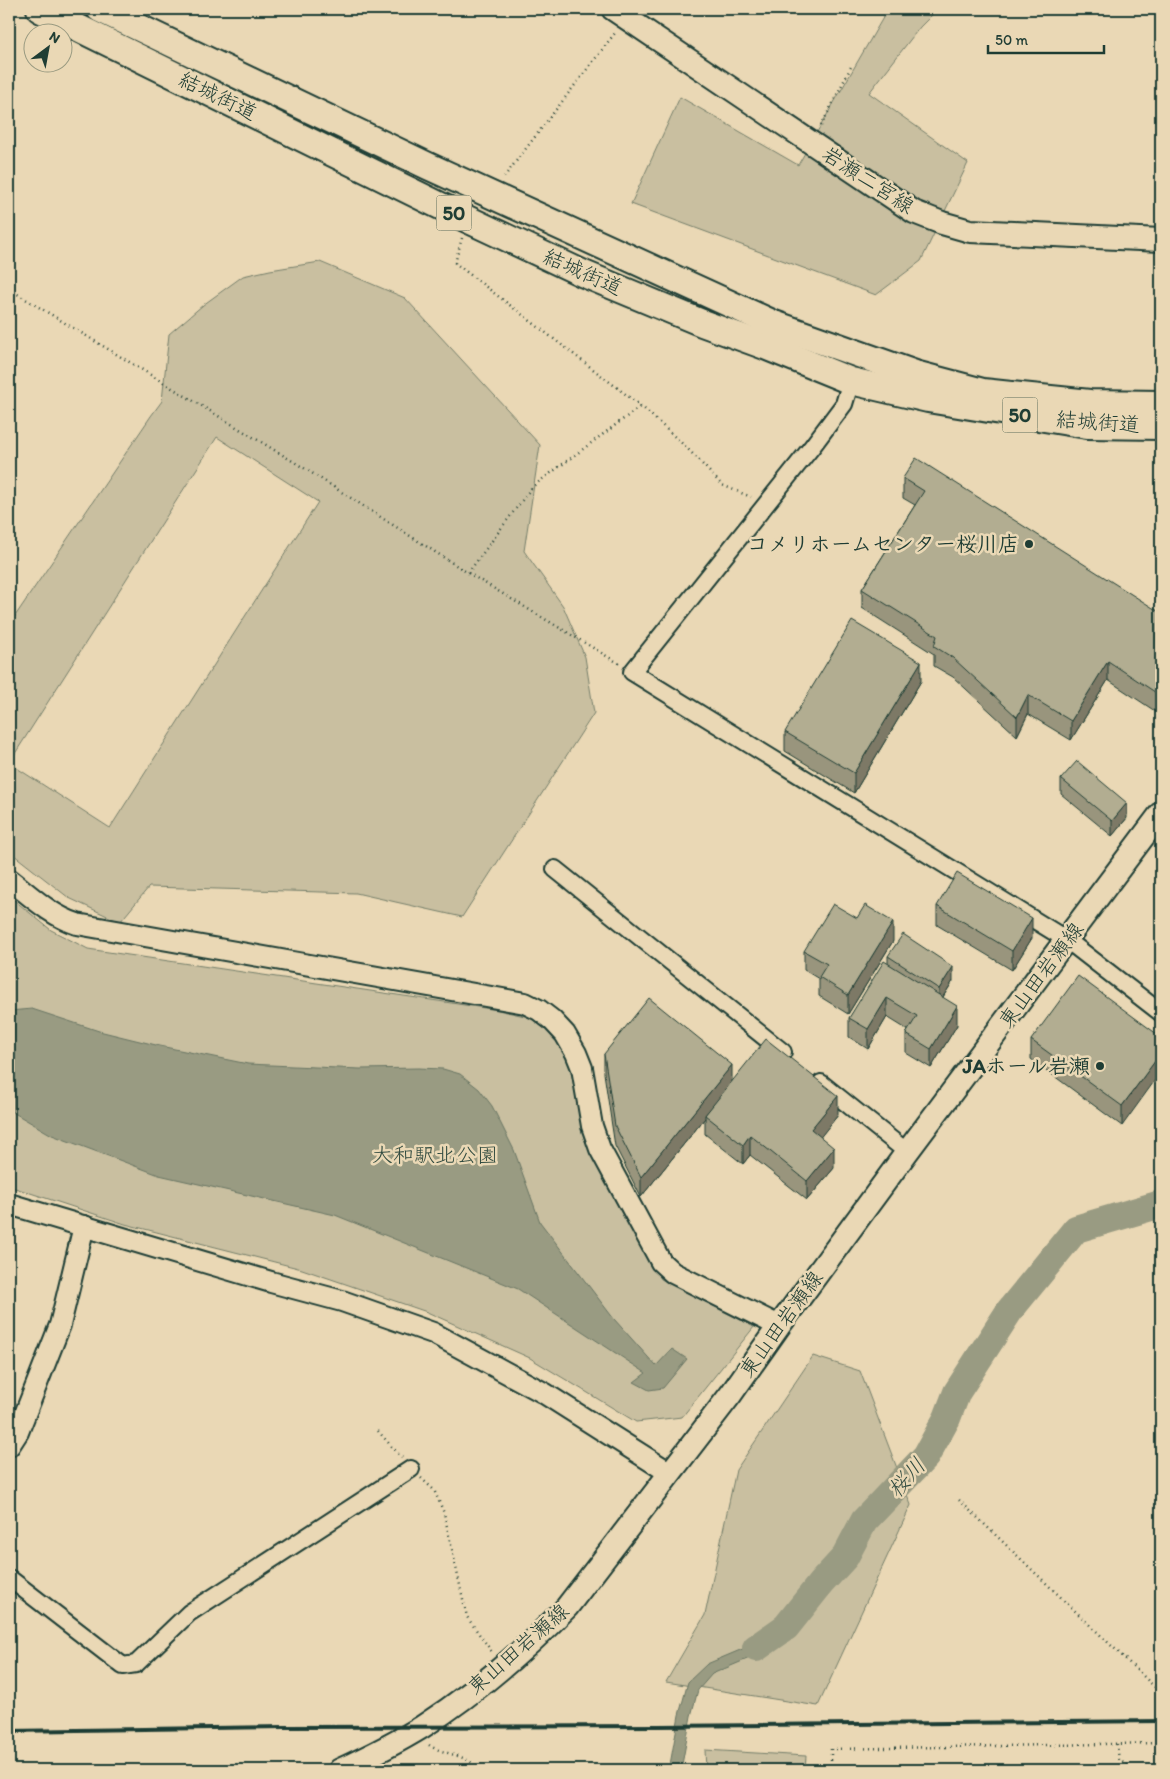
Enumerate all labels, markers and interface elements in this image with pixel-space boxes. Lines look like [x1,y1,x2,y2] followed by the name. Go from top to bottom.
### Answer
[22,22,72,72] north arrow
[988,22,1104,54] scale bar
[46,28,63,47] text: N
[995,31,1028,49] text: 50 m
[175,66,261,125] street label: 結城街道
[817,141,919,219] street label: 岩瀬二宮線
[436,196,472,230] road number: 50
[540,243,627,300] street label: 結城街道
[1002,398,1038,432] road number: 50
[1055,406,1141,437] street label: 結城街道
[747,531,1019,556] place label: コメリホームセンター桜川店
[1023,538,1035,550] marker: コメリホームセンター桜川店
[993,917,1088,1033] street label: 東山田岩瀬線
[961,1053,1090,1078] place label: JAホール岩瀬
[1094,1060,1106,1072] marker: JAホール岩瀬
[372,1142,498,1167] park label: 大和駅北公園
[733,1265,828,1382] street label: 東山田岩瀬線
[882,1452,931,1503] water label: 桜川
[462,1598,573,1699] street label: 東山田岩瀬線

